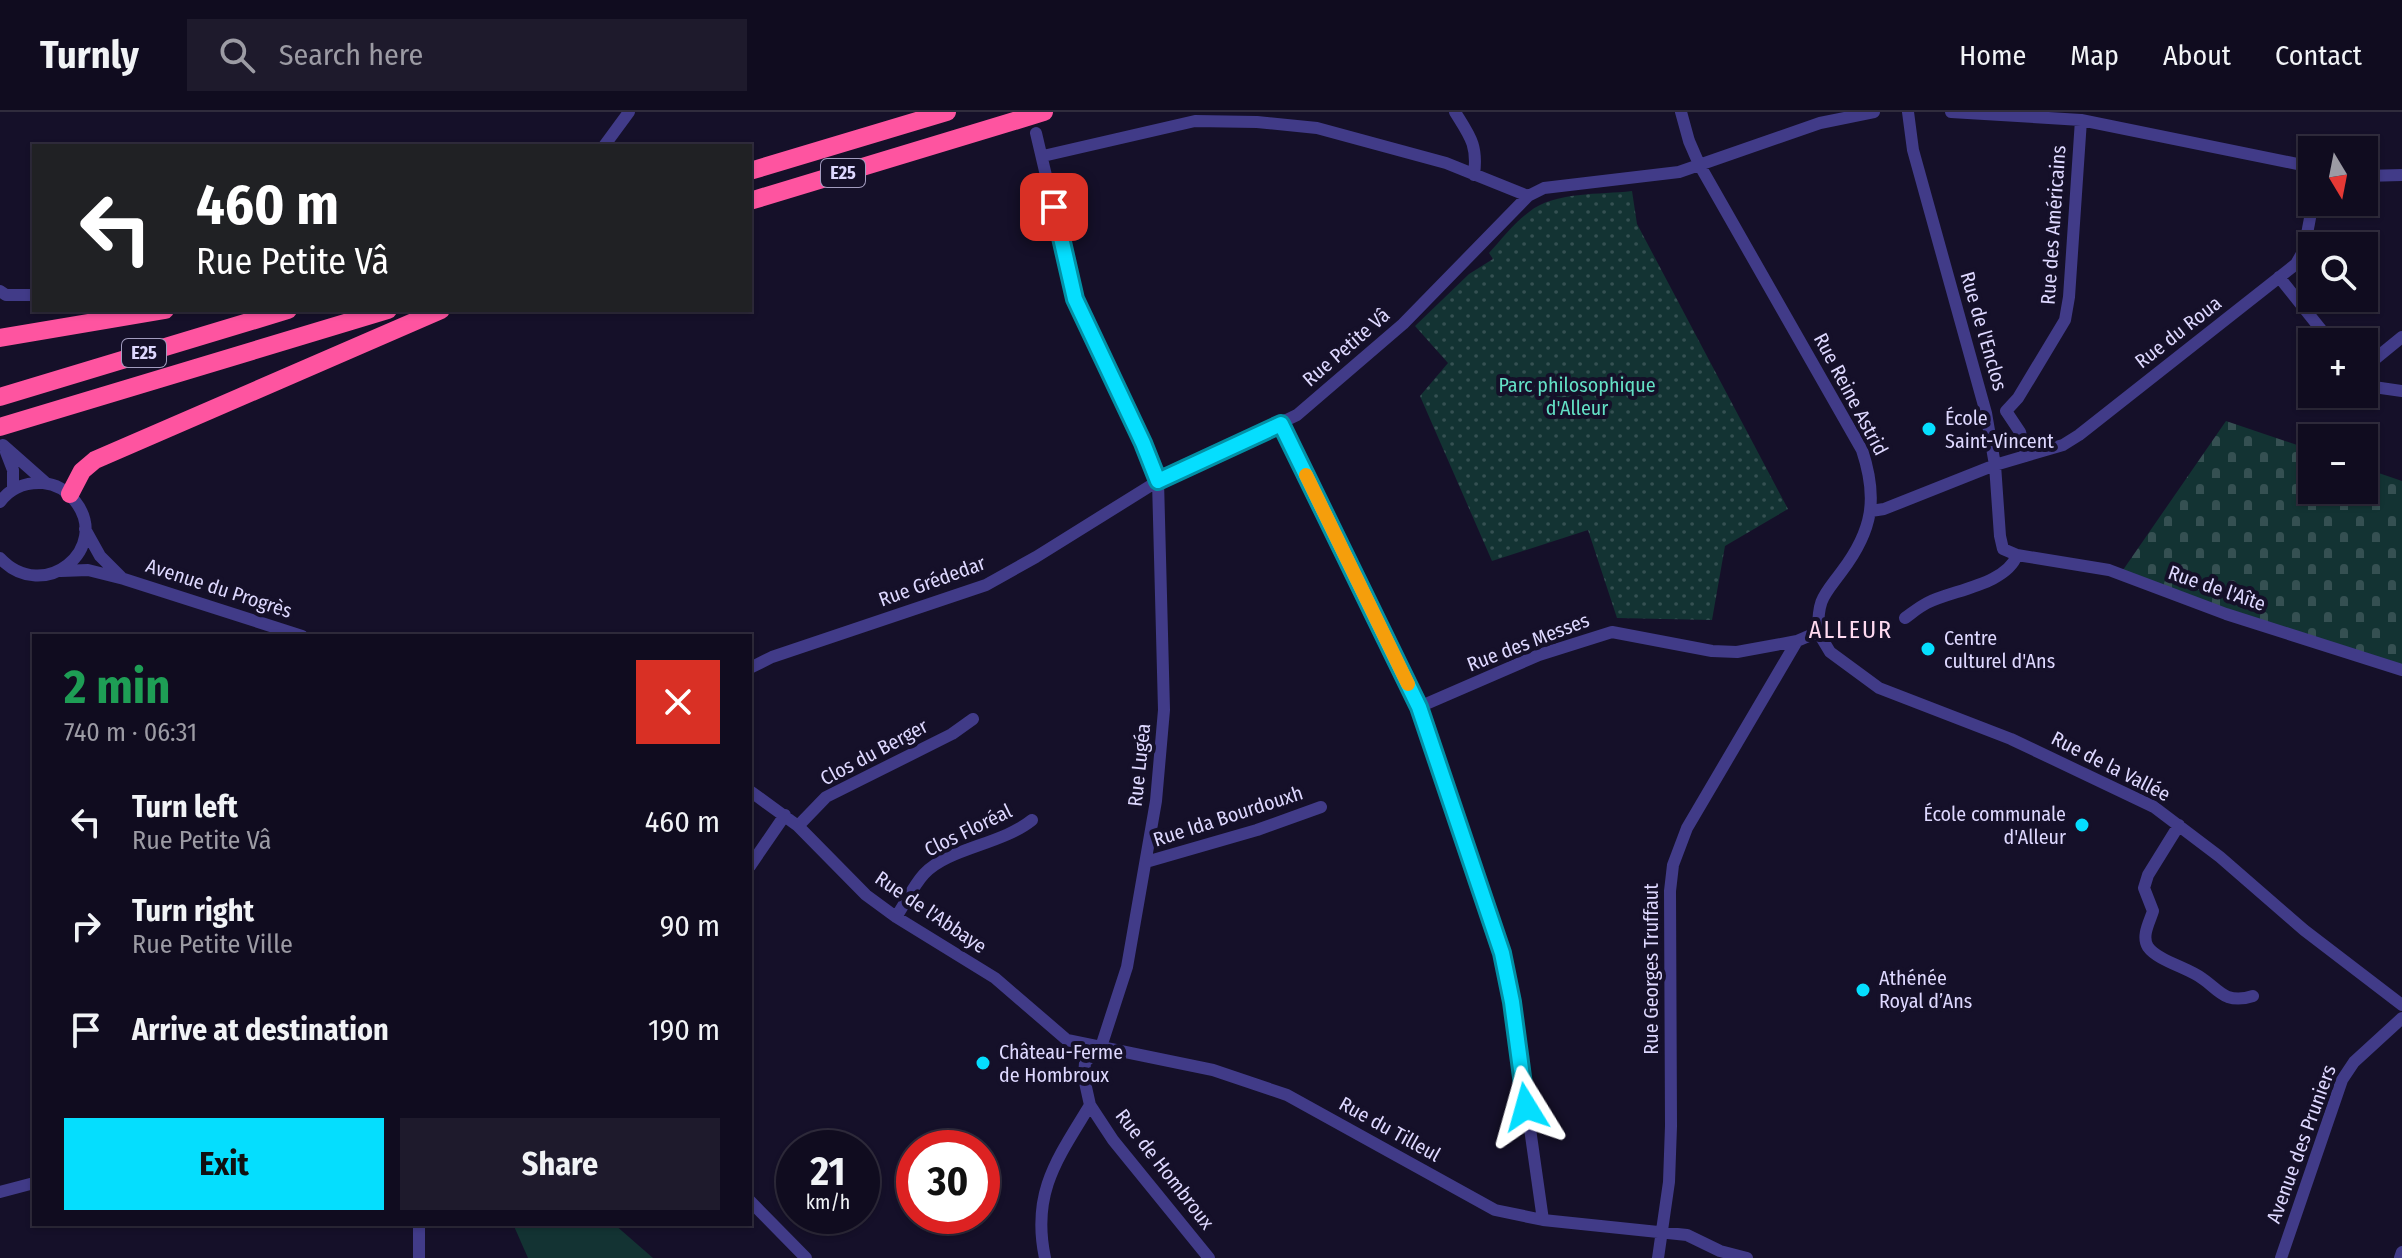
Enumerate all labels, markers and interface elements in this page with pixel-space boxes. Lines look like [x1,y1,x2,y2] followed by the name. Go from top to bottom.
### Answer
[187,19,747,91] search box
[40,32,139,78] text: Turnly
[215,33,259,77] icon: search
[279,37,423,73] text: Search here
[1959,39,2026,72] text: Home
[2070,39,2119,72] text: Map
[2163,39,2231,72] text: About
[2275,39,2362,72] text: Contact
[2298,136,2378,216] north arrow
[2298,136,2378,504] map controls
[2035,144,2071,306] street label: Rue des Américains
[821,159,865,187] road number: E25
[196,172,339,239] text: 460 m
[1020,173,1088,241] pin
[64,176,168,280] icon: left
[1032,185,1076,229] icon: arrive
[2298,232,2378,312] button: search
[196,240,389,284] text: Rue Petite Vâ
[1956,269,2012,393] street label: Rue de l'Enclos
[2130,291,2226,373] street label: Rue du Roua
[1298,303,1394,391] street label: Rue Petite Vâ
[2298,328,2378,408] button: +
[1809,329,1893,459] street label: Rue Reine Astrid
[122,339,166,367] road number: E25
[1498,373,1656,420] park label: Parc philosophique d'Alleur
[1945,406,2054,453] place label: École Saint-Vincent
[1920,420,1938,438] marker: École Saint-Vincent
[2298,424,2378,504] button: −
[875,551,989,611] street label: Rue Grédedar
[143,553,295,623] street label: Avenue du Progrès
[2165,560,2269,616] street label: Rue de l'Aîte
[1463,608,1593,676] street label: Rue des Messes
[1809,616,1893,644] district label: ALLEUR
[1944,626,2055,673] place label: Centre culturel d'Ans
[1919,640,1937,658] marker: Centre culturel d'Ans
[64,658,170,716] text: 2 min
[636,660,720,744] button: close
[816,714,932,790] street label: Clos du Berger
[64,717,197,748] text: 740 m · 06:31
[1123,722,1155,808] street label: Rue Lugéa
[2048,726,2174,806] street label: Rue de la Vallée
[1150,781,1306,851] street label: Rue Ida Bourdouxh
[132,789,238,825] text: Turn left
[920,799,1016,861] street label: Clos Floréal
[64,800,108,844] icon: left
[1923,802,2066,849] place label: École communale d'Alleur
[645,804,720,840] text: 460 m
[2073,816,2091,834] marker: École communale d'Alleur
[132,825,271,856] text: Rue Petite Vâ
[871,866,991,958] street label: Rue de l'Abbaye
[1639,883,1663,1055] street label: Rue Georges Truffaut
[132,893,254,929] text: Turn right
[64,904,108,948] icon: right
[660,908,720,944] text: 90 m
[132,929,293,960] text: Rue Petite Ville
[1879,966,1972,1013] place label: Athénée Royal d’Ans
[1854,981,1872,999] marker: Athénée Royal d’Ans
[64,1008,108,1052] icon: arrive
[132,1012,389,1048] text: Arrive at destination
[648,1012,720,1048] text: 190 m
[999,1040,1123,1087] place label: Château-Ferme de Hombroux
[974,1054,992,1072] marker: Château-Ferme de Hombroux
[2261,1062,2341,1226] street label: Avenue des Pruniers
[1484,1065,1568,1149] position arrow
[1335,1091,1445,1167] street label: Rue du Tilleul
[1111,1104,1220,1234] street label: Rue de Hombroux
[64,1118,384,1210] button: Exit
[400,1118,720,1210] button: Share
[896,1130,1000,1234] speed limit sign: 30
[811,1148,845,1196] text: 21
[806,1190,850,1214] text: km/h

